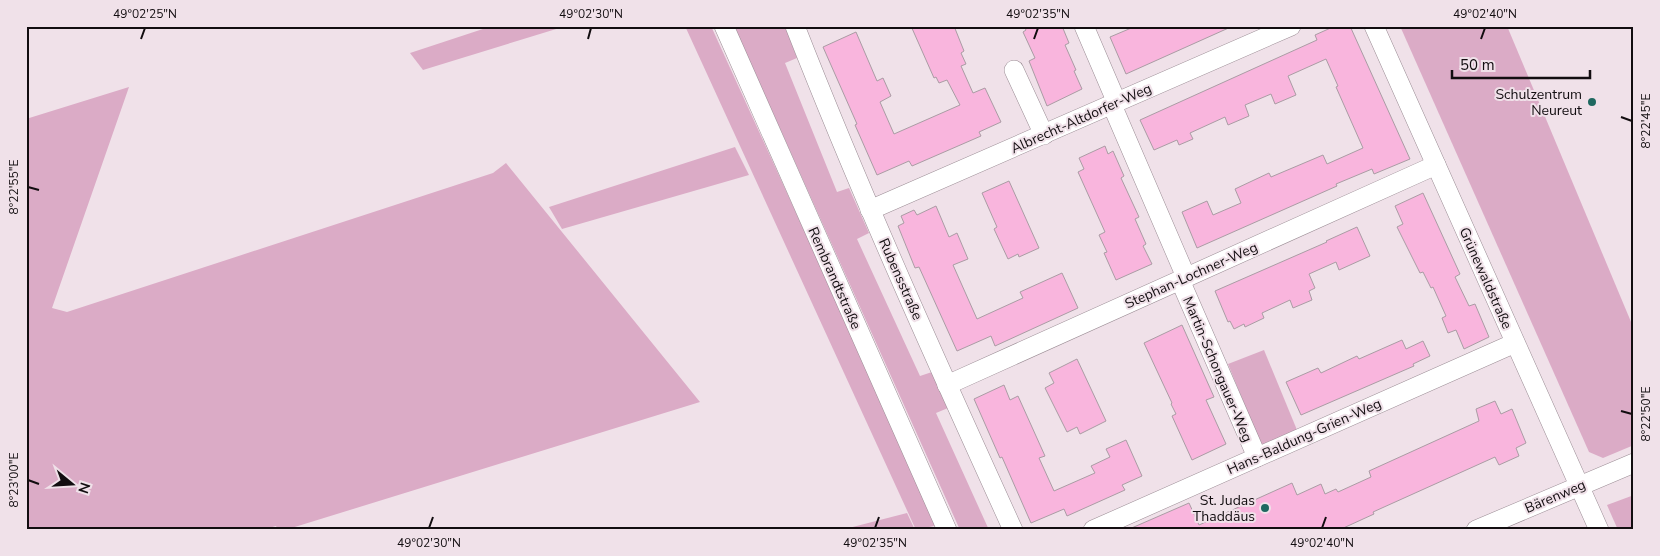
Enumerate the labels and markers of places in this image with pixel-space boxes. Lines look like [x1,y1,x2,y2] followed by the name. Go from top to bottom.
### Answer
[1495,85,1582,120] place label: Schulzentrum Neureut
[1586,96,1598,108] marker: Schulzentrum Neureut
[1193,491,1255,526] place label: St. Judas Thaddäus
[1259,502,1271,514] marker: St. Judas Thaddäus

